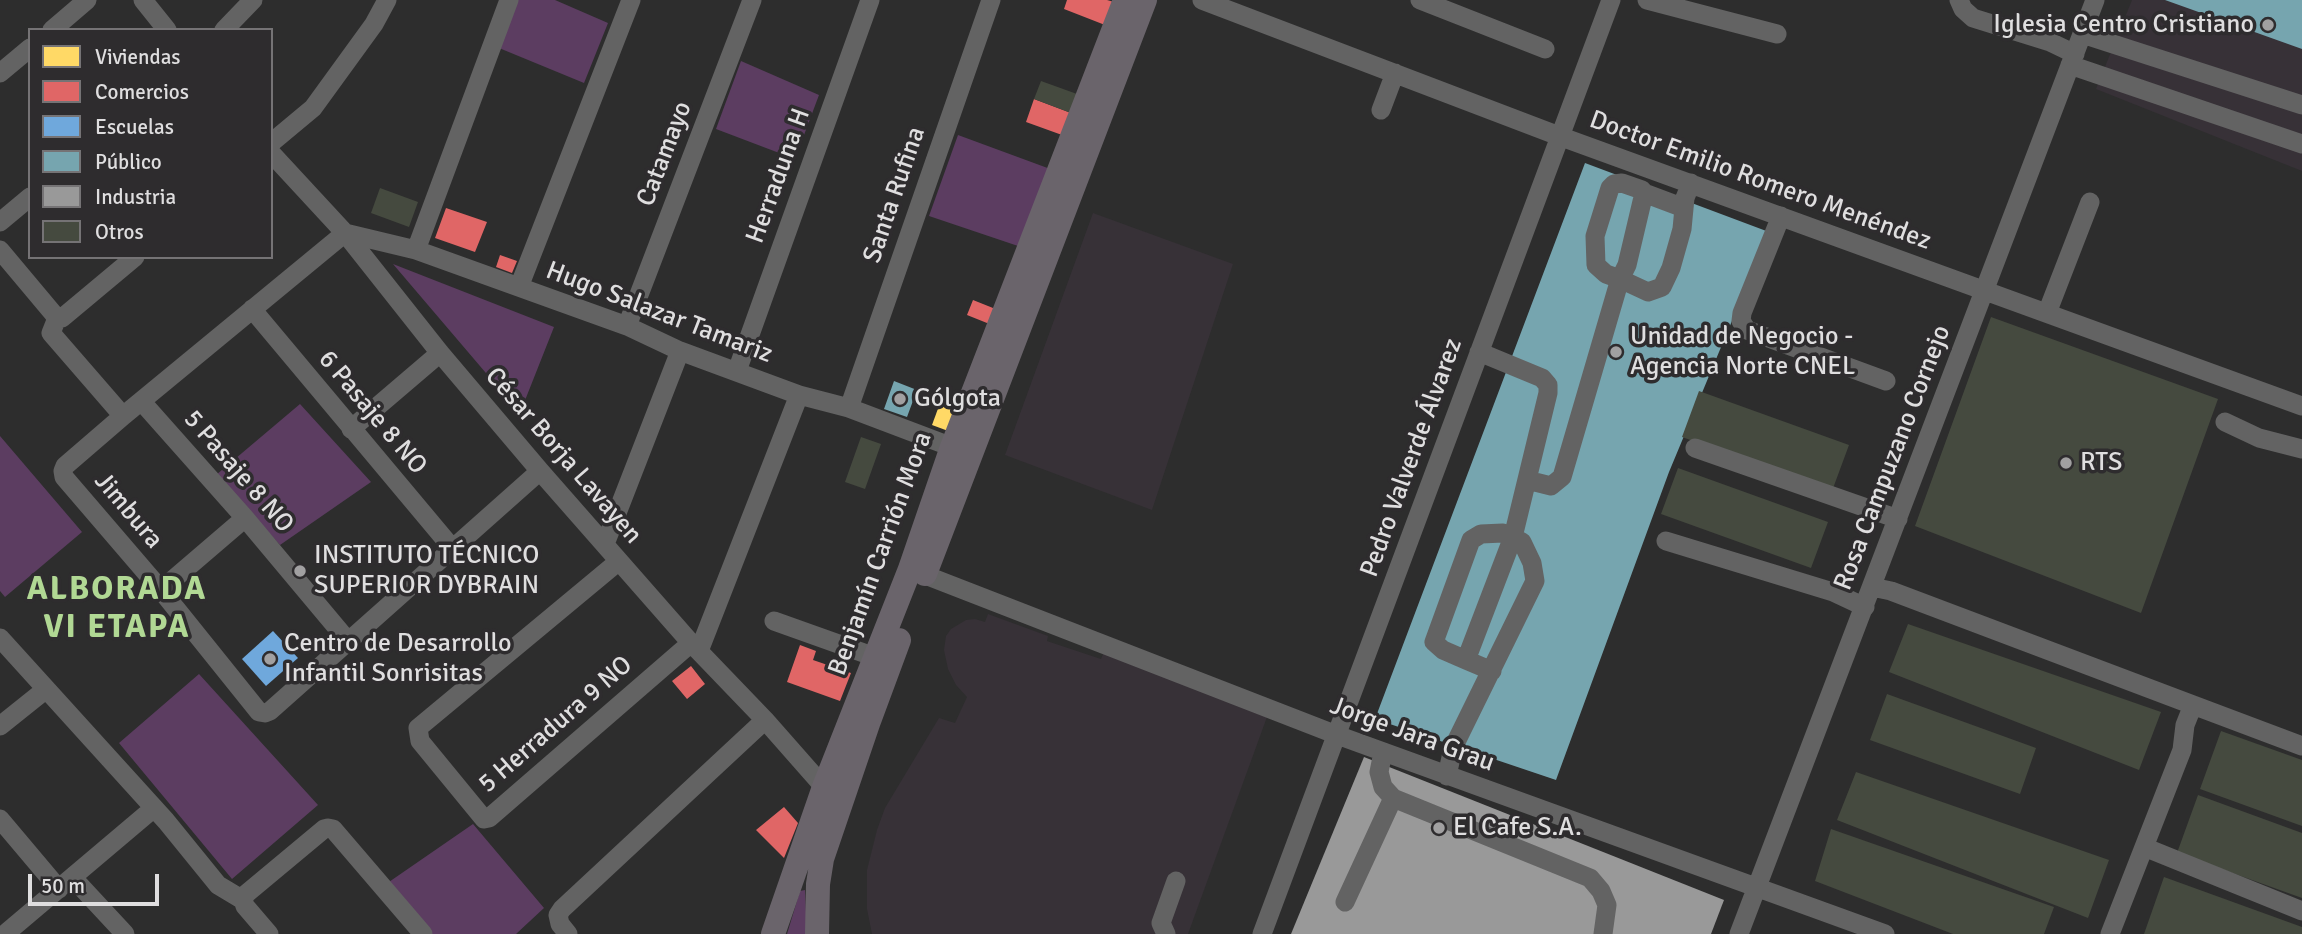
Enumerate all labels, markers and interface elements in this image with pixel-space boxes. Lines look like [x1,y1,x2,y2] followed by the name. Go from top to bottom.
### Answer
[1993,9,2254,41] place label: Iglesia Centro Cristiano
[2260,17,2276,33] marker: Iglesia Centro Cristiano
[28,28,273,259] legend
[95,44,180,70] text: Viviendas
[95,79,189,105] text: Comercios
[631,97,699,211] street label: Catamayo
[740,104,818,248] street label: Herraduna H
[1585,105,1935,257] street label: Doctor Emilio Romero Menéndez
[95,114,174,140] text: Escuelas
[857,123,933,267] street label: Santa Rufina
[95,149,162,175] text: Público
[95,184,176,210] text: Industria
[95,219,144,245] text: Otros
[541,255,777,371] street label: Hugo Salazar Tamariz
[1630,321,1855,382] place label: Unidad de Negocio - Agencia Norte CNEL
[1828,321,1958,595] street label: Rosa Campuzano Cornejo
[1354,334,1470,582] street label: Pedro Valverde Álvarez
[1608,344,1624,360] marker: Unidad de Negocio - Agencia Norte CNEL
[311,345,433,481] street label: 6 Pasaje 8 NO
[478,361,648,551] street label: César Borja Lavayen
[914,383,1001,415] place label: Gólgota
[892,391,908,407] marker: Gólgota
[176,404,300,540] street label: 5 Pasaje 8 NO
[822,428,940,680] street label: Benjamín Carrión Mora
[2080,447,2123,479] place label: RTS
[2058,455,2074,471] marker: RTS
[87,467,169,555] street label: Jimbura
[314,540,539,602] place label: INSTITUTO TÉCNICO SUPERIOR DYBRAIN
[292,563,308,579] marker: INSTITUTO TÉCNICO SUPERIOR DYBRAIN
[28,570,206,648] district label: ALBORADA VI ETAPA
[284,628,511,690] place label: Centro de Desarrollo Infantil Sonrisitas
[473,650,639,800] street label: 5 Herradura 9 NO
[262,651,278,667] marker: Centro de Desarrollo Infantil Sonrisitas
[1325,691,1499,779] street label: Jorge Jara Grau
[1453,812,1582,844] place label: El Cafe S.A.
[1431,820,1447,836] marker: El Cafe S.A.
[32,860,163,904] scale bar
[41,873,85,899] text: 50 m

